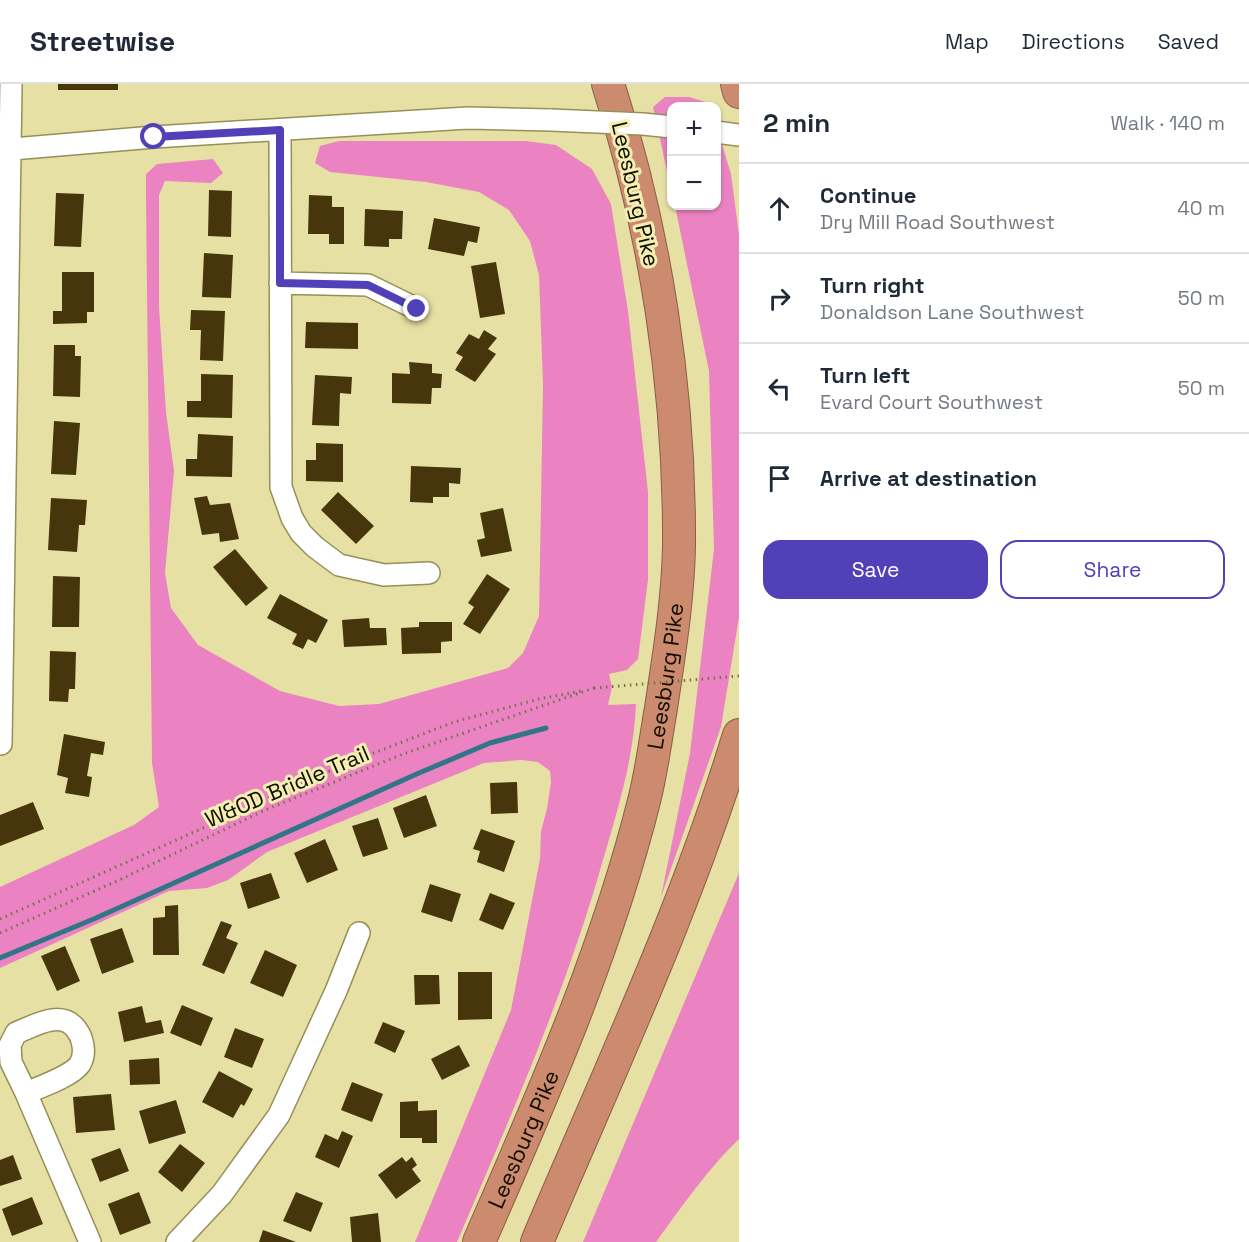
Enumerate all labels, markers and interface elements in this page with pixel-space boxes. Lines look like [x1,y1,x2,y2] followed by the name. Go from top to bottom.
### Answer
[30,23,175,59] text: Streetwise
[945,28,989,55] text: Map
[1022,28,1125,55] text: Directions
[1158,28,1219,55] text: Saved
[667,102,721,210] map controls
[667,102,721,156] button: +
[763,106,830,140] text: 2 min
[1111,110,1225,136] text: Walk · 140 m
[606,119,666,269] street label: Leesburg Pike
[140,123,166,149] route start
[667,156,721,210] button: −
[820,181,916,209] text: Continue
[763,192,796,225] icon: ahead
[1177,195,1225,221] text: 40 m
[820,209,1055,235] text: Dry Mill Road Southwest
[820,271,925,299] text: Turn right
[763,282,796,315] icon: right
[1178,285,1225,311] text: 50 m
[403,295,429,321] route end
[820,299,1085,325] text: Donaldson Lane Southwest
[820,361,910,389] text: Turn left
[763,372,796,405] icon: left
[1178,375,1225,401] text: 50 m
[820,389,1043,415] text: Evard Court Southwest
[763,462,796,495] icon: arrive
[820,464,1037,492] text: Arrive at destination
[763,540,988,599] button: Save
[1000,540,1225,599] button: Share
[640,602,689,752] street label: Leesburg Pike
[201,739,373,833] street label: W&OD Bridle Trail
[481,1066,565,1213] street label: Leesburg Pike

